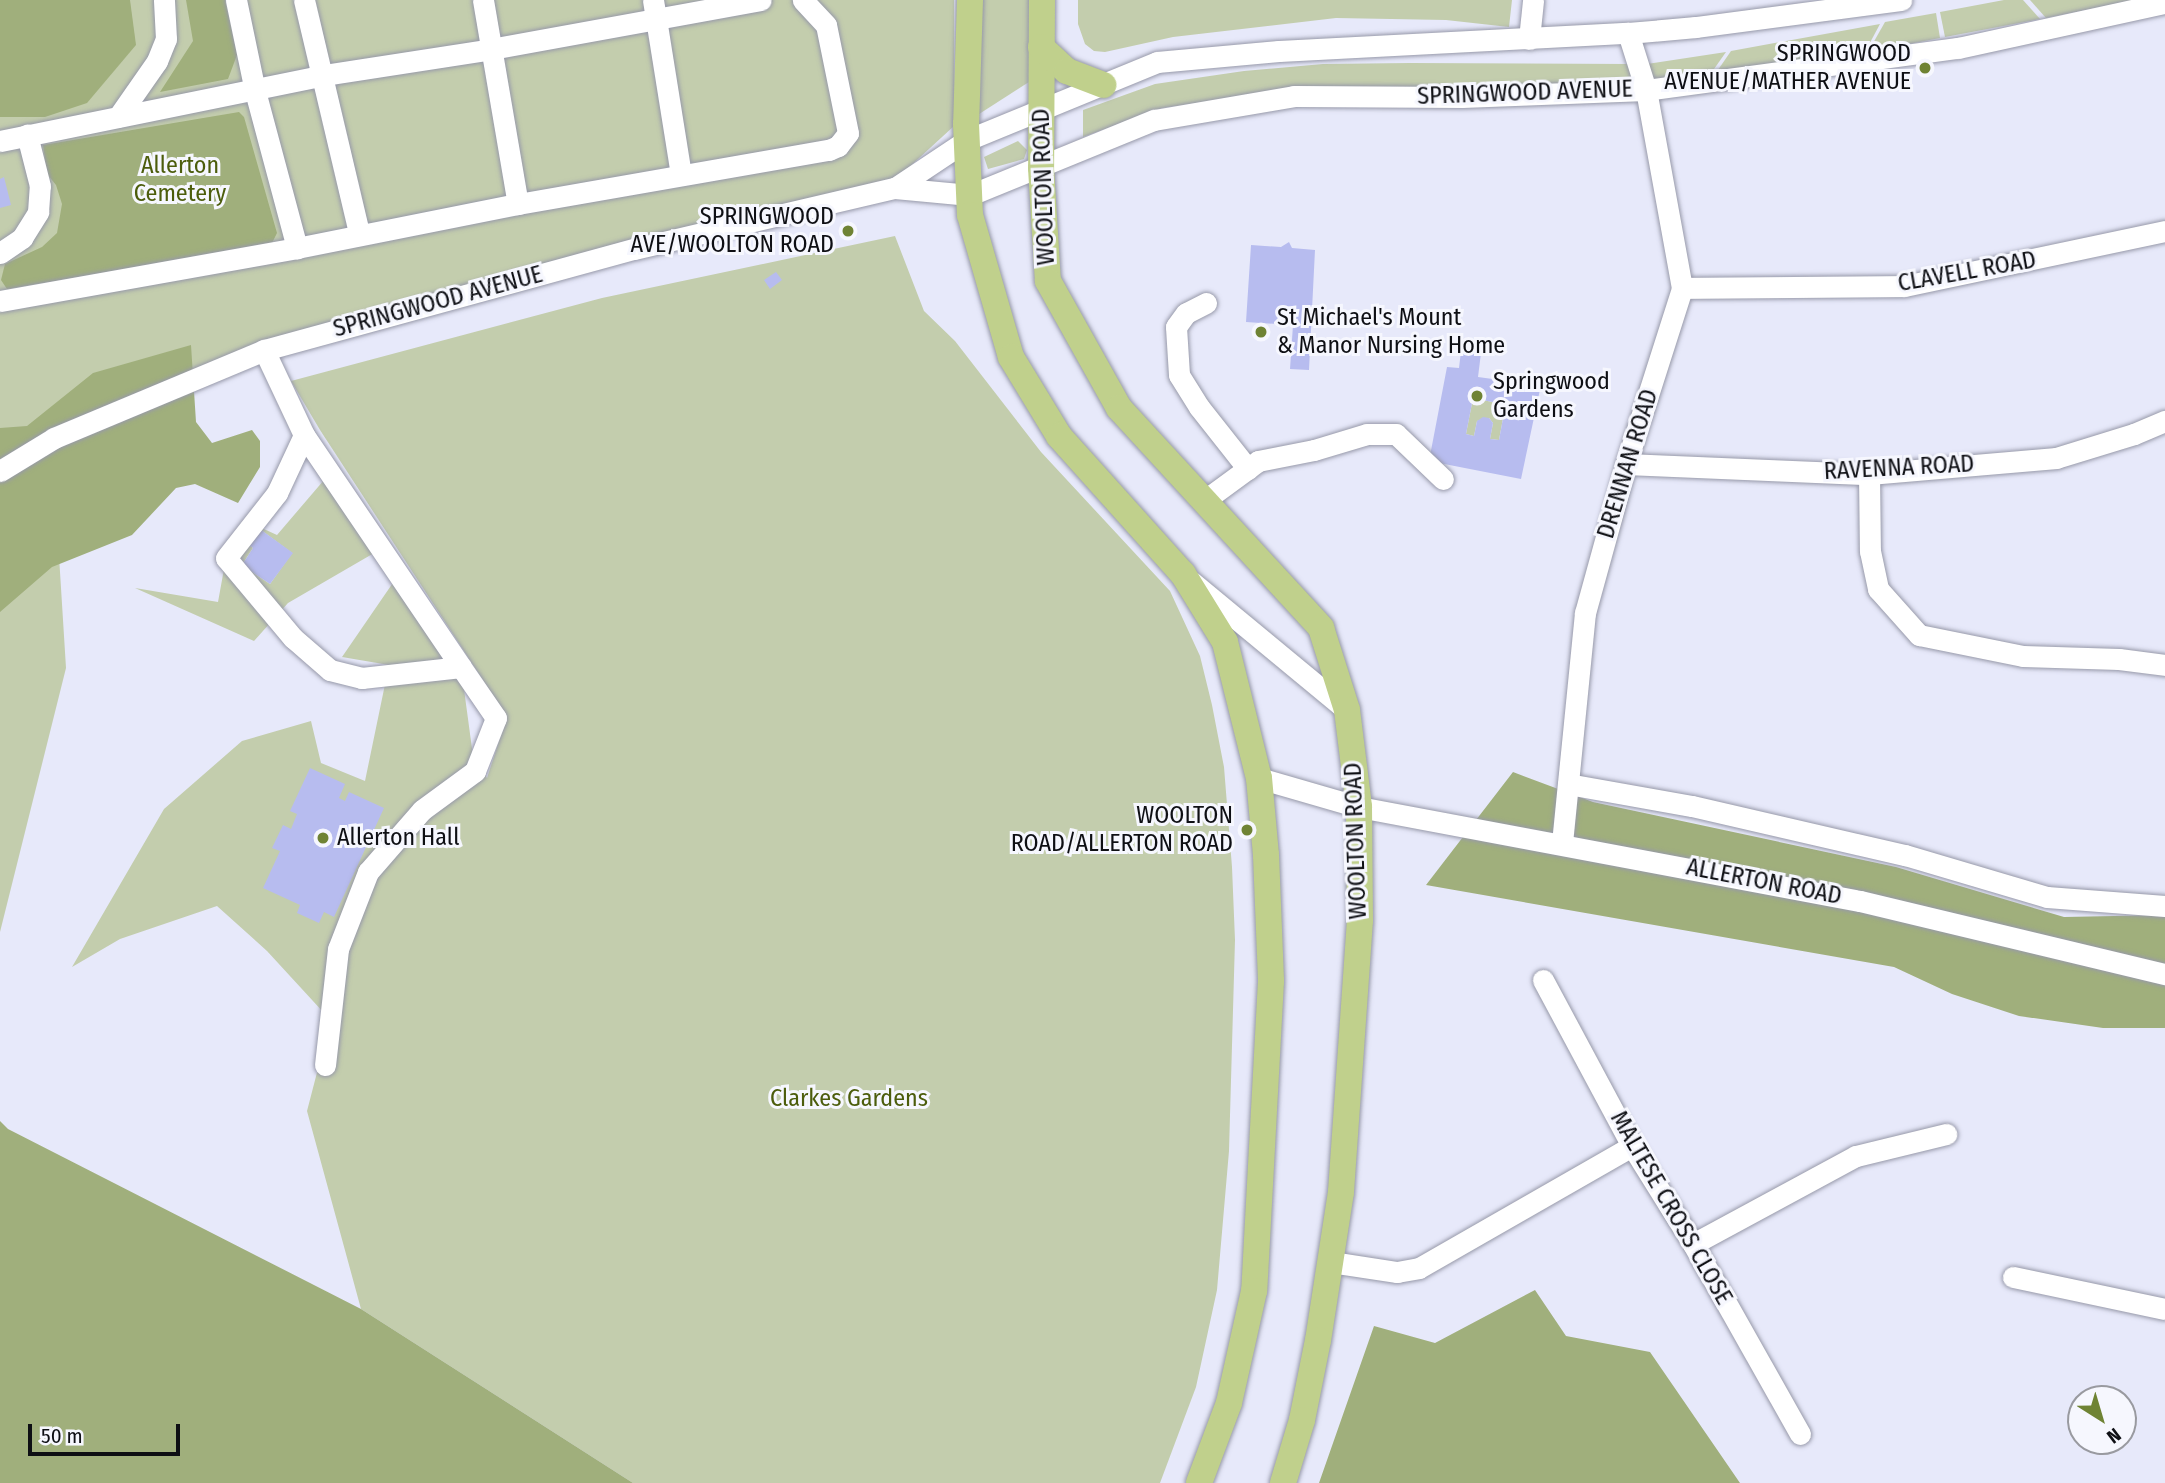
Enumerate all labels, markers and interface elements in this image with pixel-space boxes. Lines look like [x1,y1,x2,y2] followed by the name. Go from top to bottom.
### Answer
[1664,40,1911,96] place label: SPRINGWOOD AVENUE/MATHER AVENUE
[1917,60,1933,76] marker: SPRINGWOOD AVENUE/MATHER AVENUE
[1417,75,1633,111] street label: SPRINGWOOD AVENUE
[1027,108,1061,266] street label: WOOLTON ROAD
[134,152,226,208] park label: Allerton Cemetery
[630,203,834,259] place label: SPRINGWOOD AVE/WOOLTON ROAD
[840,223,856,239] marker: SPRINGWOOD AVE/WOOLTON ROAD
[1896,246,2038,298] street label: CLAVELL ROAD
[330,260,546,344] street label: SPRINGWOOD AVENUE
[1277,304,1505,360] place label: St Michael's Mount & Manor Nursing Home
[1251,322,1271,342] marker: St Michael's Mount & Manor Nursing Home
[1493,368,1610,424] place label: Springwood Gardens
[1467,386,1487,406] marker: Springwood Gardens
[1592,386,1664,542] street label: DRENNAN ROAD
[1823,450,1975,486] street label: RAVENNA ROAD
[1339,762,1373,920] street label: WOOLTON ROAD
[1011,802,1233,858] place label: WOOLTON ROAD/ALLERTON ROAD
[1239,822,1255,838] marker: WOOLTON ROAD/ALLERTON ROAD
[337,824,460,852] place label: Allerton Hall
[315,830,331,846] marker: Allerton Hall
[1684,853,1844,911] street label: ALLERTON ROAD
[770,1085,928,1113] park label: Clarkes Gardens
[1604,1106,1738,1310] street label: MALTESE CROSS CLOSE
[2067,1385,2137,1455] north arrow
[32,1410,184,1454] scale bar
[41,1423,83,1449] text: 50 m
[2102,1423,2125,1448] text: N

